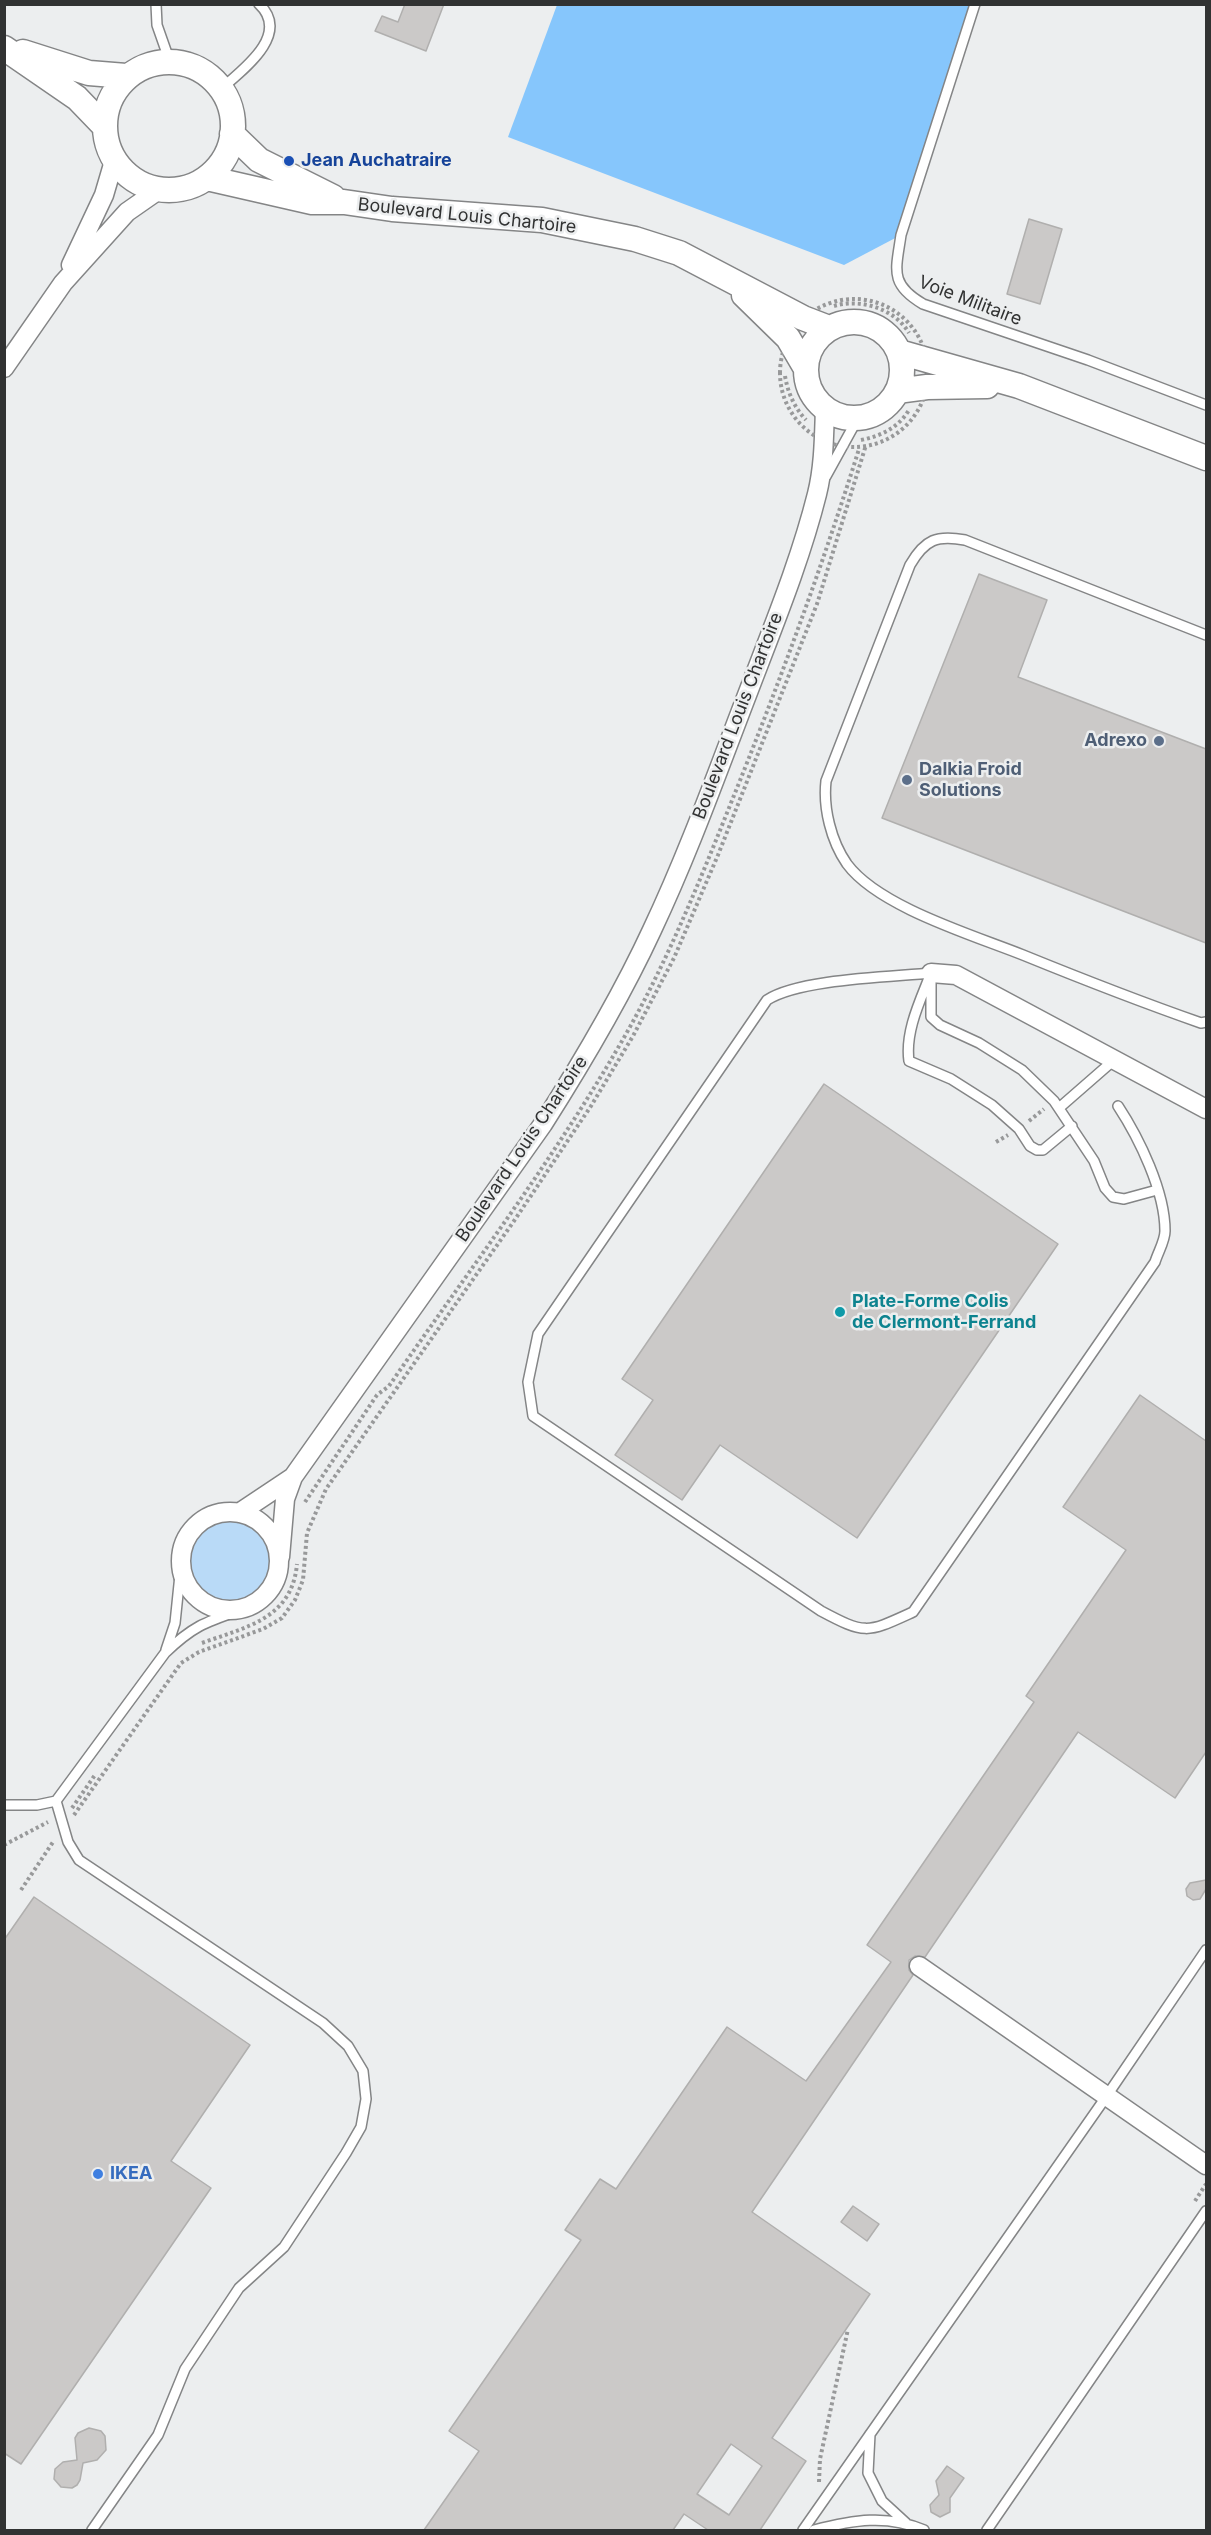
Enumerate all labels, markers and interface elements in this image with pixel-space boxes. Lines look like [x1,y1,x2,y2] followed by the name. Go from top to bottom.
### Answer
[301,150,452,172] place label: Jean Auchatraire
[282,154,296,168] marker: Jean Auchatraire
[357,194,577,238] street label: Boulevard Louis Chartoire
[915,271,1025,331] street label: Voie Militaire
[689,610,787,822] street label: Boulevard Louis Chartoire
[1084,730,1147,752] place label: Adrexo
[1152,734,1166,748] marker: Adrexo
[919,759,1022,802] place label: Dalkia Froid Solutions
[900,773,914,787] marker: Dalkia Froid Solutions
[452,1052,592,1246] street label: Boulevard Louis Chartoire
[852,1291,1036,1334] place label: Plate-Forme Colis de Clermont-Ferrand
[833,1305,847,1319] marker: Plate-Forme Colis de Clermont-Ferrand
[110,2163,152,2185] place label: IKEA
[91,2167,105,2181] marker: IKEA

